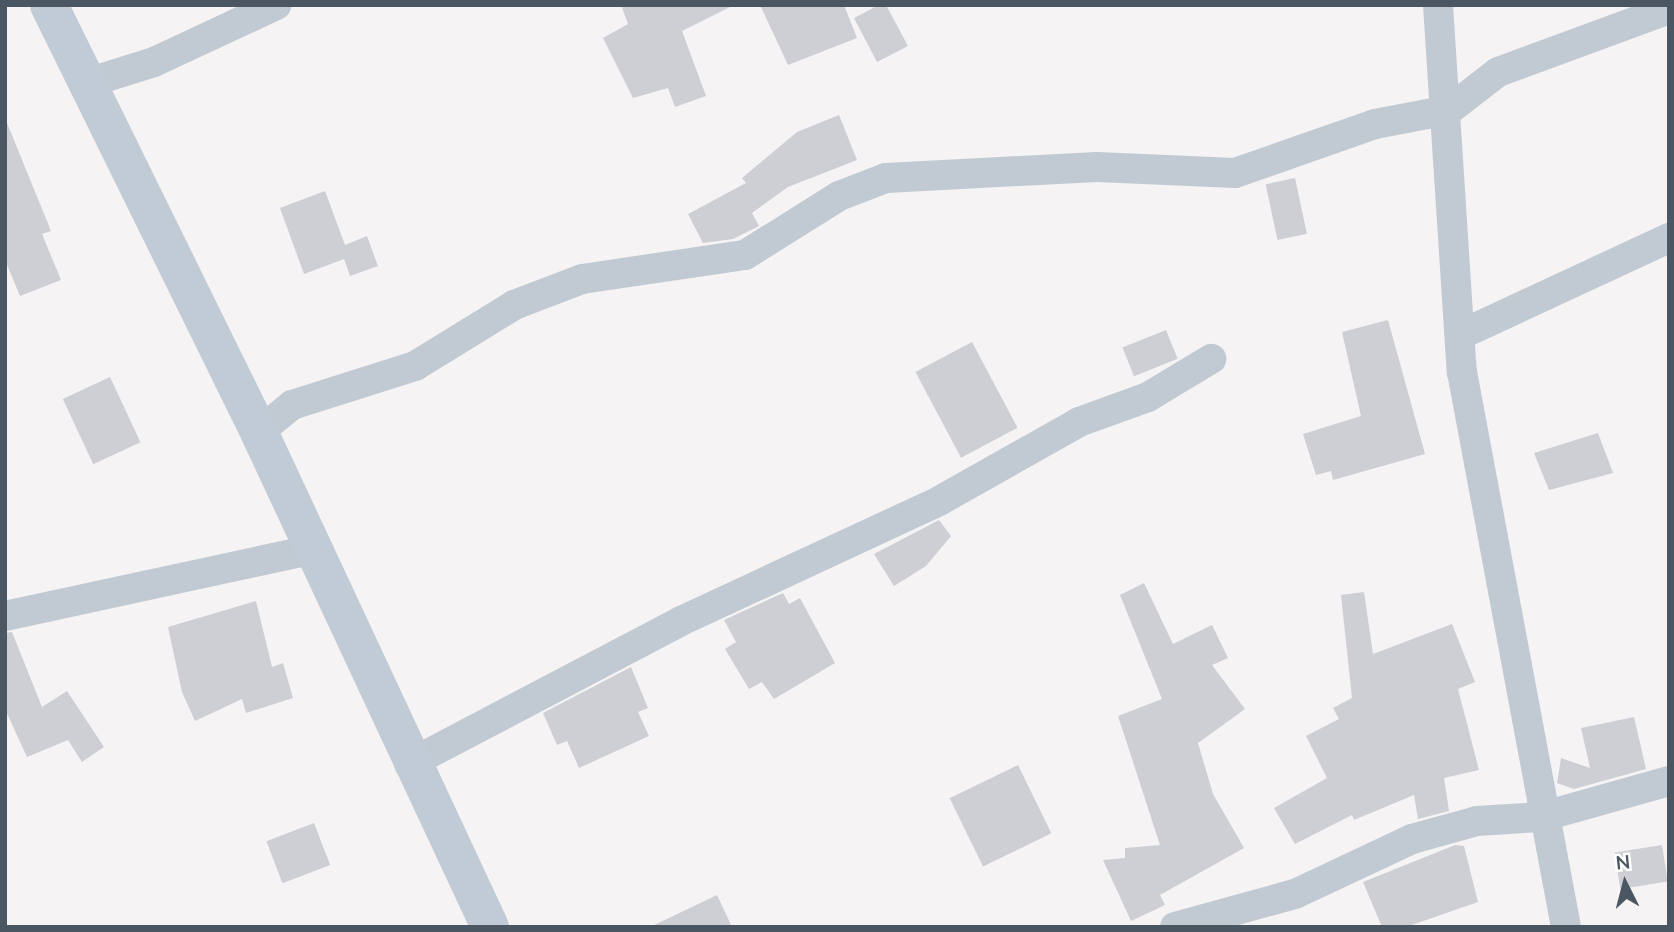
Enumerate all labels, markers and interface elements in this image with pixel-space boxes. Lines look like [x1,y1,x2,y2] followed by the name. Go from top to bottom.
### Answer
[1590,848,1660,918] north arrow
[1614,849,1631,875] text: N

